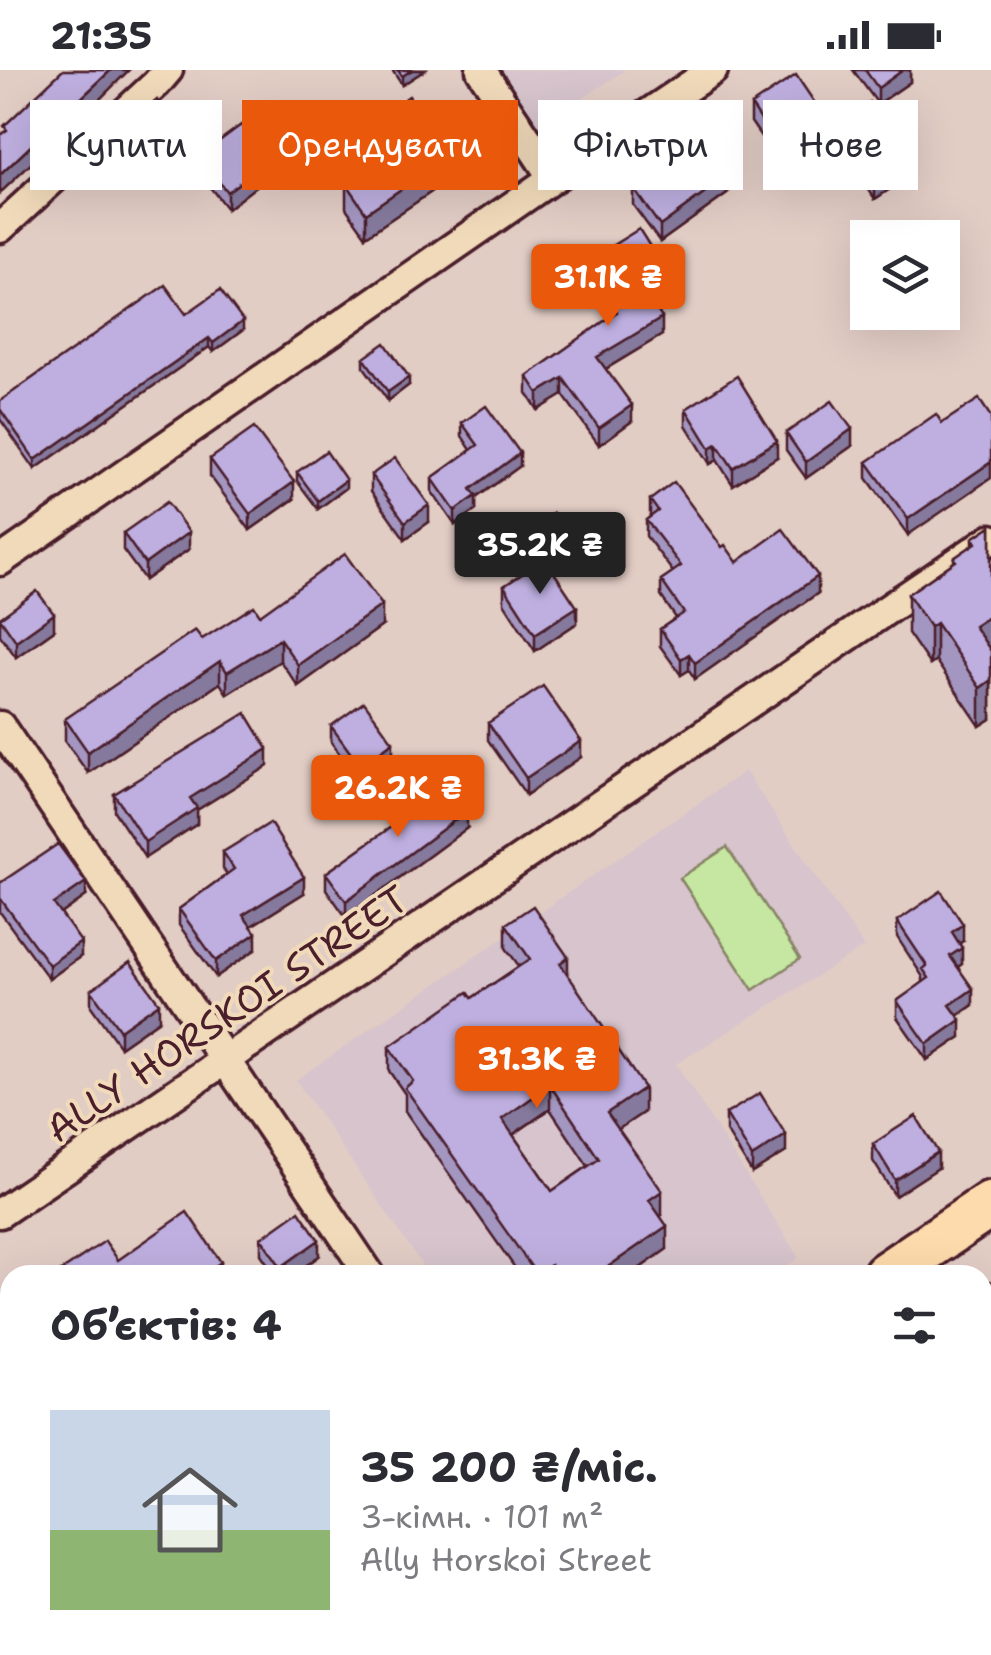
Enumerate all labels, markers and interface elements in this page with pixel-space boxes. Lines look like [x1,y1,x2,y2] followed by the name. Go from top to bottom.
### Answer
[50,10,152,61] text: 21:35
[30,100,222,190] chip: Купити
[242,100,518,190] chip: Орендувати
[538,100,743,190] chip: Фільтри
[763,100,918,190] chip: Нове
[850,220,960,330] map controls
[850,220,960,330] button: layers
[516,244,700,329] pin: 31.1K ₴
[553,255,663,298] text: 31.1K ₴
[448,512,632,597] pin: 35.2K ₴
[477,523,603,566] text: 35.2K ₴
[306,755,490,840] pin: 26.2K ₴
[333,766,463,809] text: 26.2K ₴
[36,873,418,1154] street label: ALLY HORSKOI STREET
[445,1026,629,1111] pin: 31.3K ₴
[477,1037,597,1080] text: 31.3K ₴
[50,1297,282,1353] text: Об’єктів: 4
[887,1298,942,1353] icon: filters
[360,1439,658,1495] text: 35 200 ₴/міс.
[130,1450,250,1570] icon: home
[360,1495,603,1538] text: 3-кімн. · 101 m²
[360,1538,652,1581] text: Ally Horskoi Street

